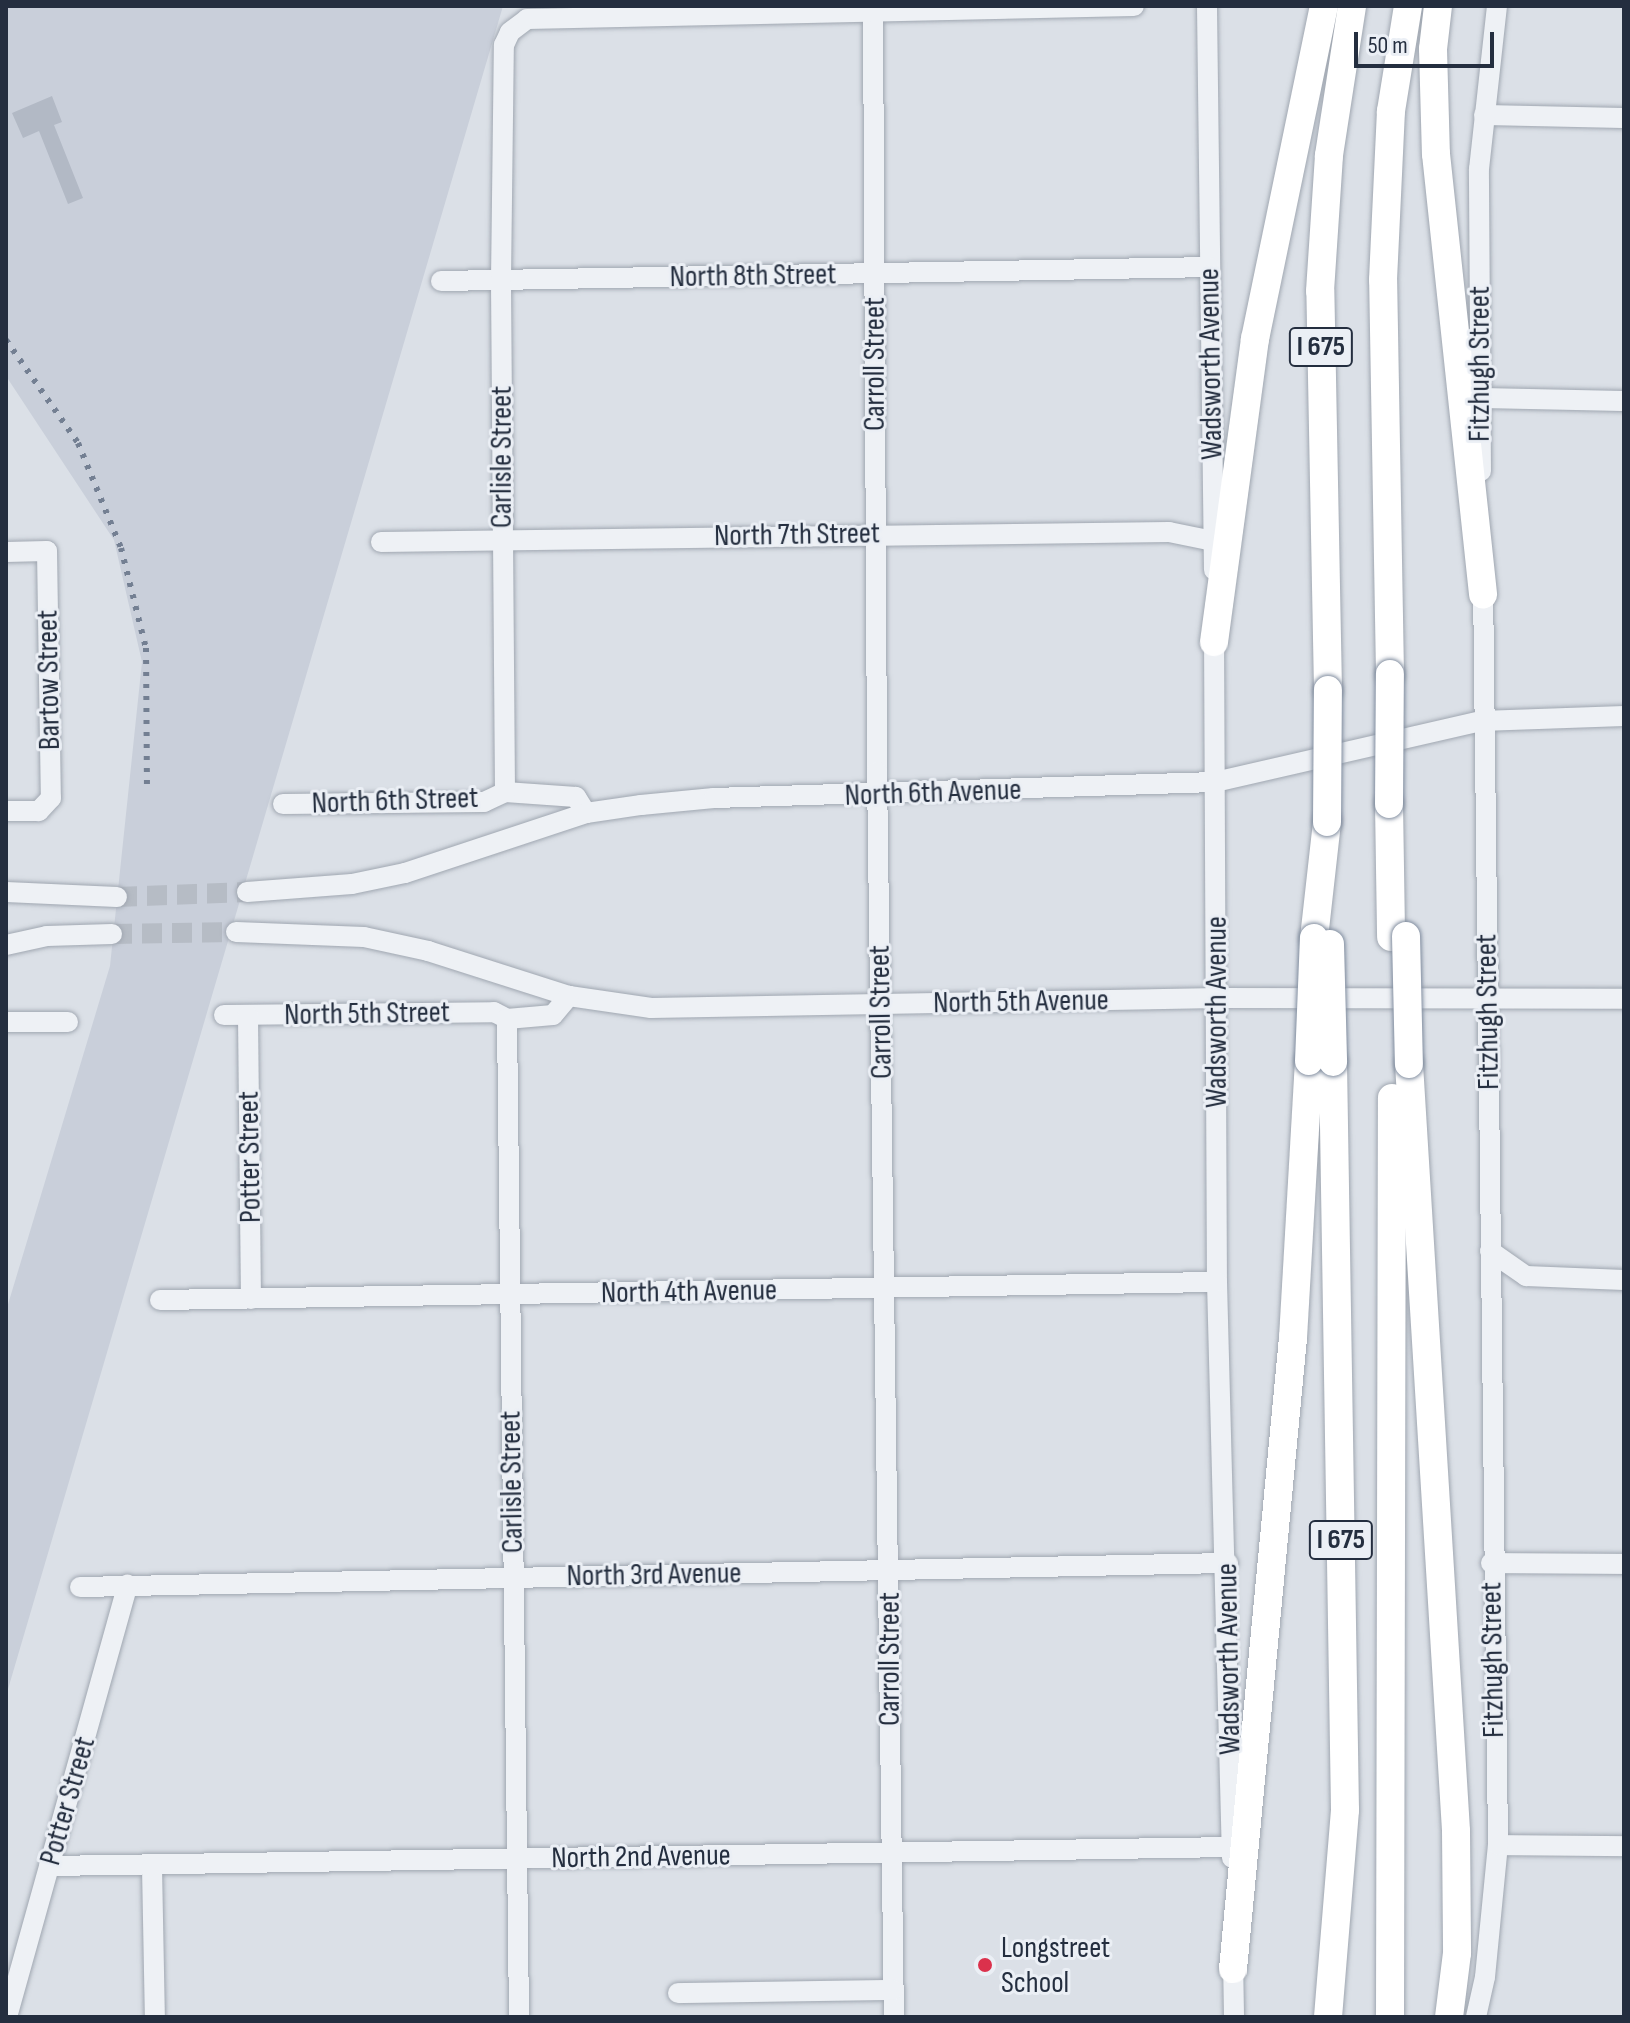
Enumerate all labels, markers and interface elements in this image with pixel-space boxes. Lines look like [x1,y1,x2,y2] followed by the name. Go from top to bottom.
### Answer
[1358,16,1498,66] scale bar
[1368,31,1408,60] text: 50 m
[669,257,837,295] street label: North 8th Street
[1191,268,1231,460] street label: Wadsworth Avenue
[1462,286,1498,442] street label: Fitzhugh Street
[857,297,893,431] street label: Carroll Street
[1287,323,1355,371] road number: I 675
[484,386,520,528] street label: Carlisle Street
[714,516,880,554] street label: North 7th Street
[30,610,68,750] street label: Bartow Street
[844,772,1022,814] street label: North 6th Avenue
[311,780,479,822] street label: North 6th Street
[1199,916,1235,1108] street label: Wadsworth Avenue
[1469,934,1507,1090] street label: Fitzhugh Street
[862,945,900,1079] street label: Carroll Street
[933,982,1109,1022] street label: North 5th Avenue
[284,995,450,1033] street label: North 5th Street
[231,1091,269,1223] street label: Potter Street
[601,1272,777,1312] street label: North 4th Avenue
[493,1410,531,1554] street label: Carlisle Street
[1307,1516,1375,1564] road number: I 675
[566,1555,742,1595] street label: North 3rd Avenue
[1209,1563,1249,1755] street label: Wadsworth Avenue
[1474,1582,1512,1738] street label: Fitzhugh Street
[872,1592,908,1726] street label: Carroll Street
[33,1733,103,1869] street label: Potter Street
[551,1837,731,1877] street label: North 2nd Avenue
[1001,1930,1110,2000] place label: Longstreet School
[976,1956,994,1974] marker: Longstreet School

